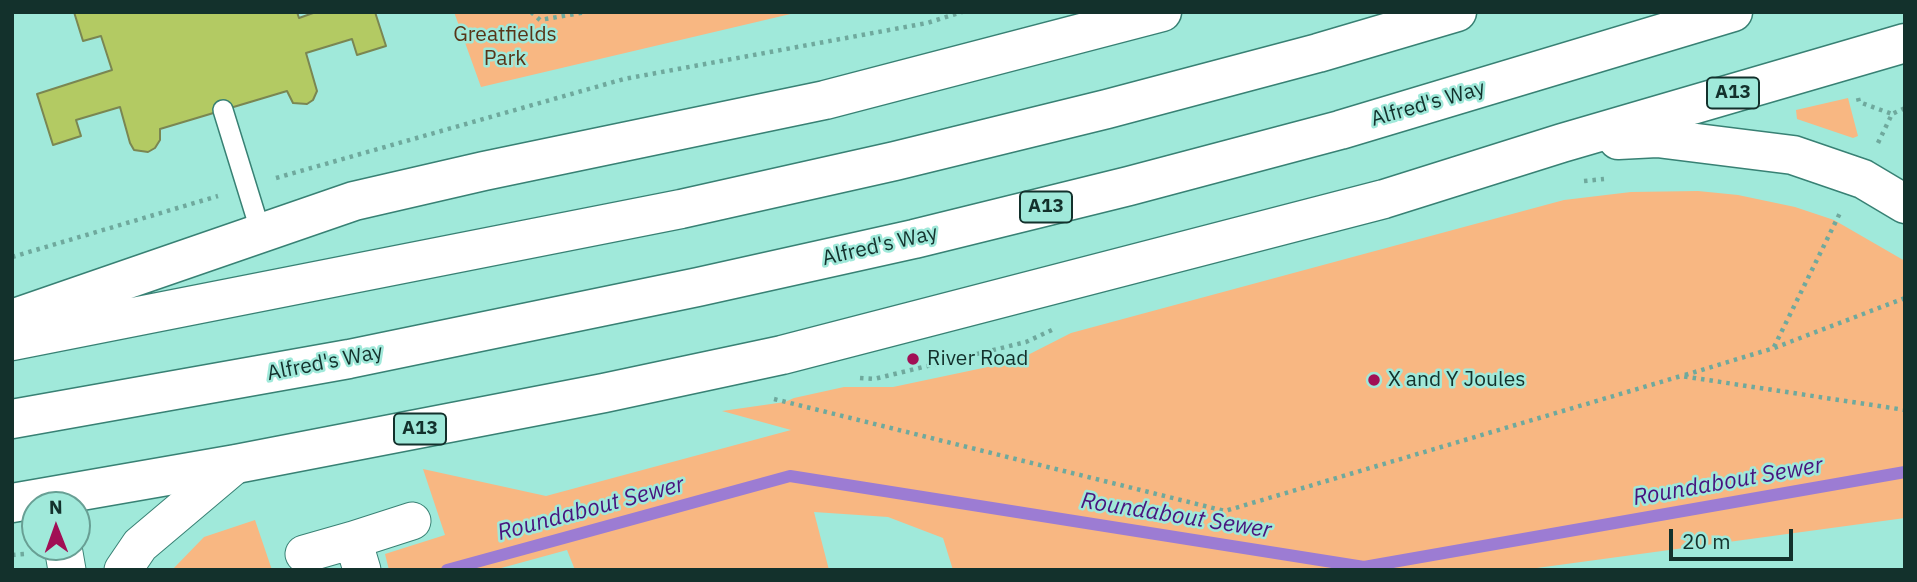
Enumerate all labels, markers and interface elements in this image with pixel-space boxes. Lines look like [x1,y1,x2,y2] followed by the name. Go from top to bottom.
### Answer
[453,22,557,72] park label: Greatfields Park
[1368,76,1488,132] street label: Alfred's Way
[1707,78,1759,108] road number: A13
[1020,192,1072,223] road number: A13
[820,220,940,272] street label: Alfred's Way
[265,339,385,387] street label: Alfred's Way
[927,346,1028,372] place label: River Road
[905,351,921,367] marker: River Road
[1388,367,1525,393] place label: X and Y Joules
[1366,372,1382,388] marker: X and Y Joules
[394,414,446,444] road number: A13
[1631,452,1825,512] water label: Roundabout Sewer
[495,471,687,547] water label: Roundabout Sewer
[1079,487,1273,545] water label: Roundabout Sewer
[21,491,91,561] north arrow
[49,495,63,519] text: N
[1672,516,1796,560] scale bar
[1682,527,1731,555] text: 20 m

